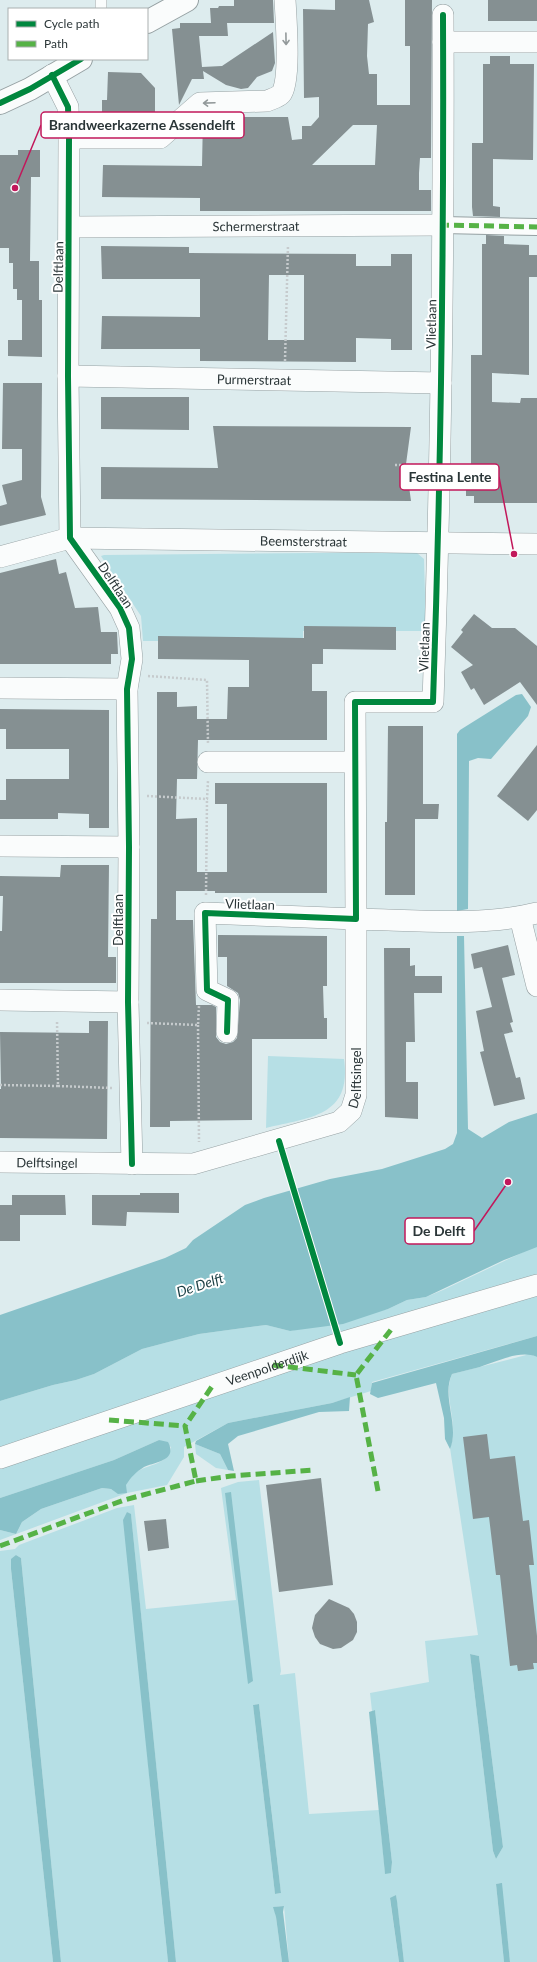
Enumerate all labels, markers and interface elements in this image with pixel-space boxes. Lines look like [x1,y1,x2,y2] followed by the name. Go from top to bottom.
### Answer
[8,8,148,60] legend
[44,16,99,31] text: Cycle path
[282,32,290,45] one-way arrow
[44,36,68,51] text: Path
[203,99,216,107] one-way arrow
[41,112,244,138] callout: Brandweerkazerne Assendelft
[49,116,235,133] text: Brandweerkazerne Assendelft
[213,218,300,234] street label: Schermerstraat
[50,241,66,293] street label: Delftlaan
[423,299,439,349] street label: Vlietlaan
[217,371,292,388] street label: Purmerstraat
[400,464,499,490] callout: Festina Lente
[408,468,492,485] text: Festina Lente
[260,532,347,550] street label: Beemsterstraat
[95,559,137,611] street label: Delftlaan
[415,622,433,672] street label: Vlietlaan
[110,894,126,946] street label: Delftlaan
[225,895,275,913] street label: Vlietlaan
[344,1047,365,1110] street label: Delftsingel
[16,1154,78,1171] street label: Delftsingel
[405,1218,474,1244] callout: De Delft
[413,1222,466,1239] text: De Delft
[174,1269,226,1300] water label: De Delft
[224,1346,311,1389] street label: Veenpolderdijk

